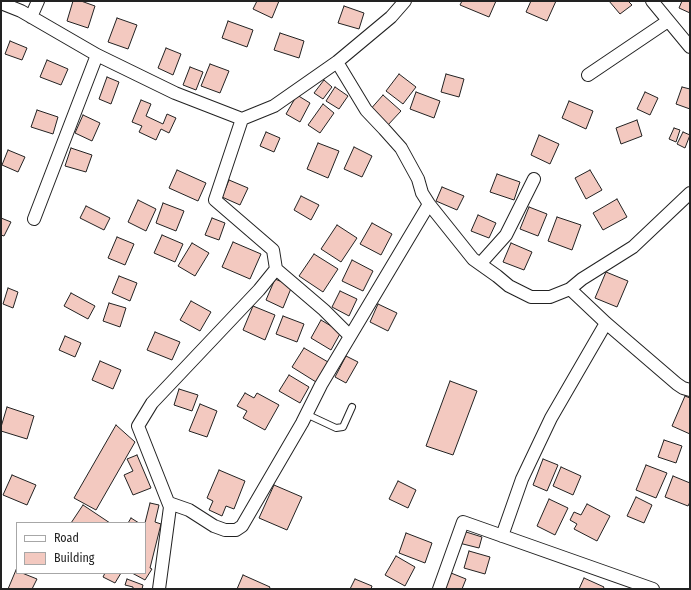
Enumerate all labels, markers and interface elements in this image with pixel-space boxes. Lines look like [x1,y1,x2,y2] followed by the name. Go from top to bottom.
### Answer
[16,522,146,574] legend
[54,531,79,545] text: Road
[54,551,94,565] text: Building

